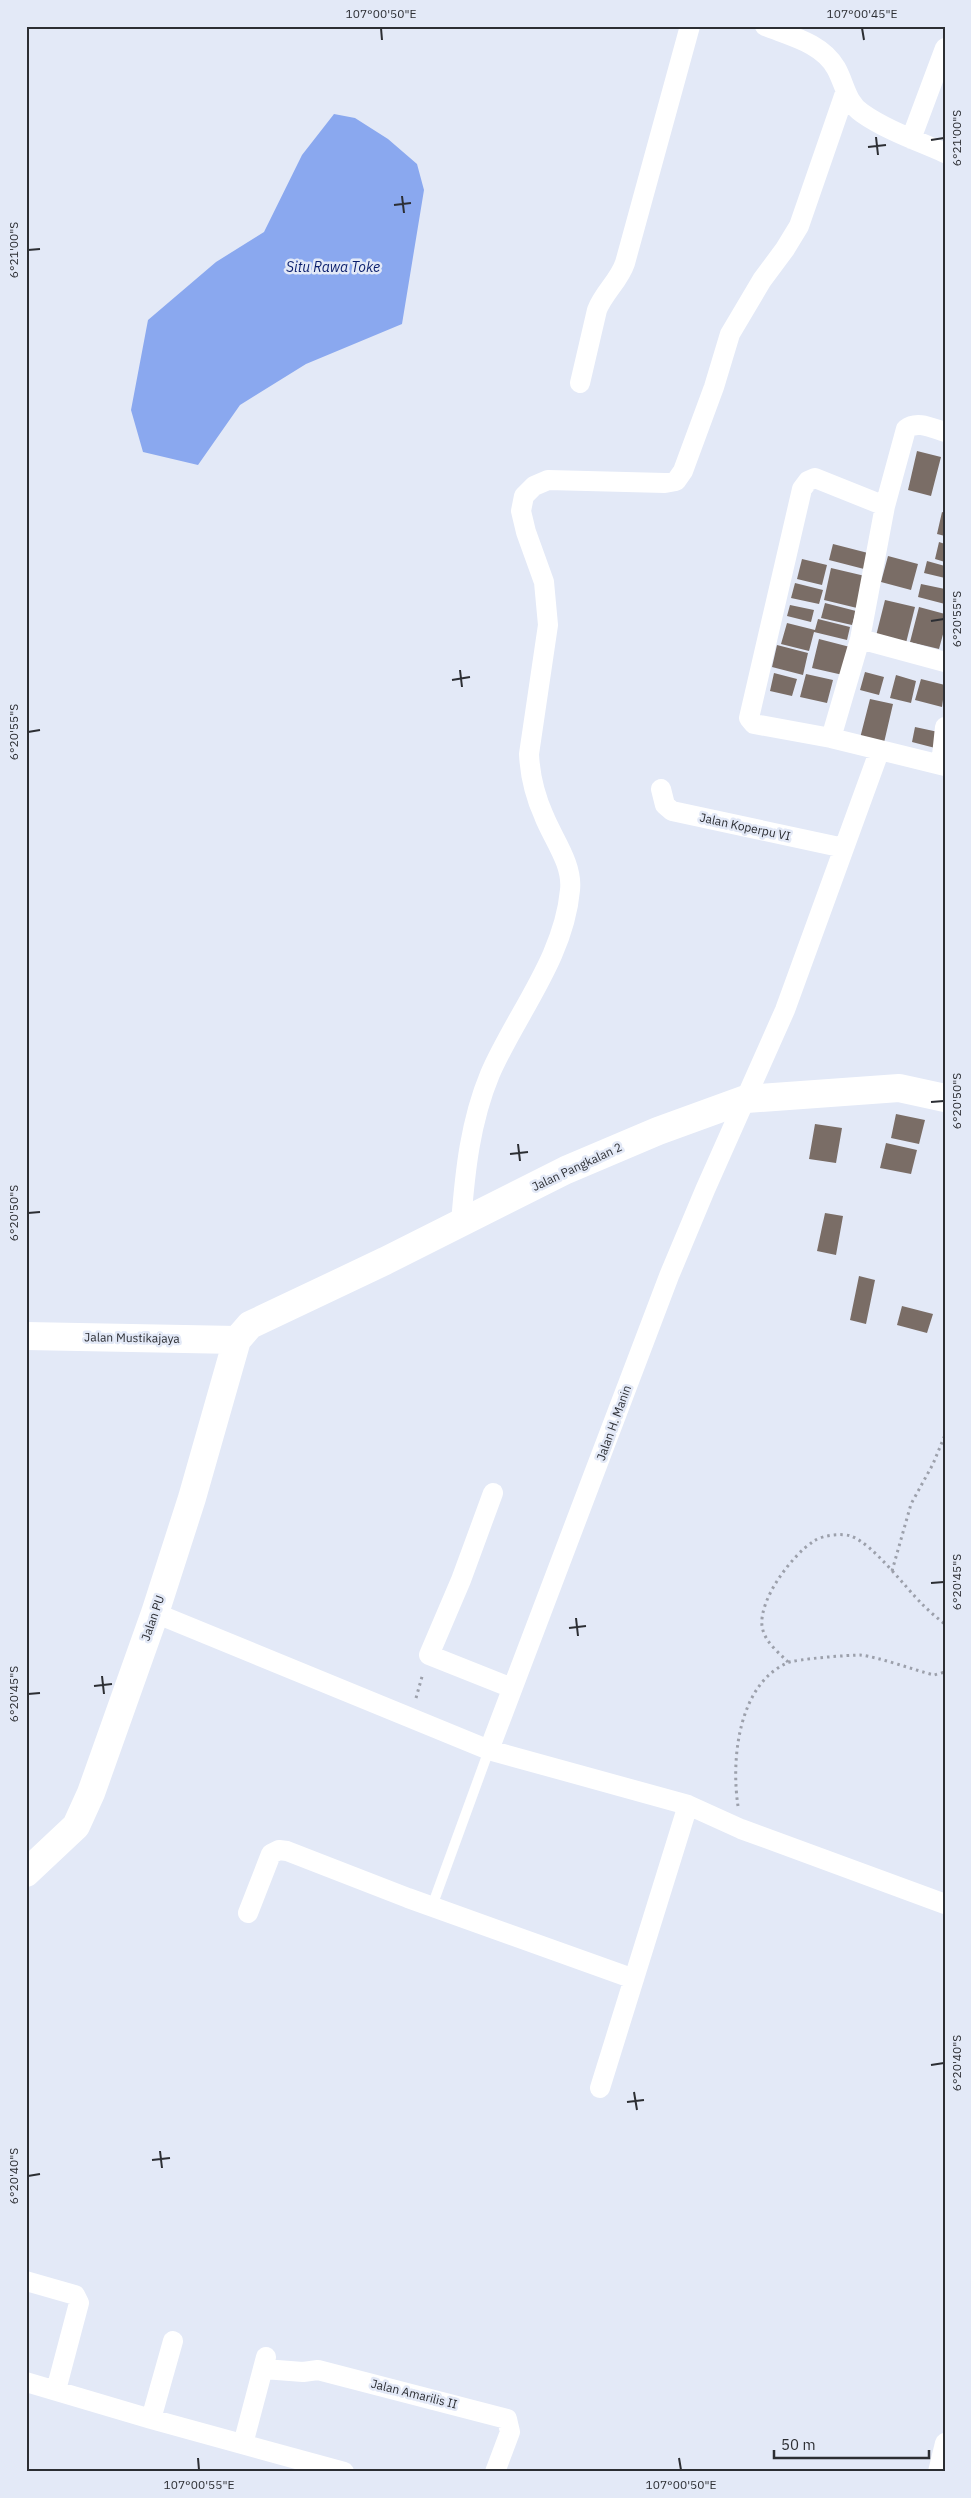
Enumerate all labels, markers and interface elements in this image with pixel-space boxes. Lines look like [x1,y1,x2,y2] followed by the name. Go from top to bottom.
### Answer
[346,6,416,21] text: 107°00'50"E
[827,6,897,21] text: 107°00'45"E
[949,110,964,166] text: 6°21'00"S
[6,222,21,278] text: 6°21'00"S
[286,258,380,276] water label: Situ Rawa Toke
[949,591,964,647] text: 6°20'55"S
[6,704,21,760] text: 6°20'55"S
[698,810,792,844] street label: Jalan Koperpu VI
[949,1073,964,1129] text: 6°20'50"S
[529,1139,624,1194] street label: Jalan Pangkalan 2
[6,1185,21,1241] text: 6°20'50"S
[84,1329,181,1346] street label: Jalan Mustikajaya
[593,1383,634,1463] street label: Jalan H. Manin
[949,1554,964,1610] text: 6°20'45"S
[138,1593,167,1643] street label: Jalan PU
[6,1666,21,1722] text: 6°20'45"S
[949,2035,964,2091] text: 6°20'40"S
[6,2148,21,2204] text: 6°20'40"S
[369,2376,459,2412] street label: Jalan Amarilis II
[774,2428,928,2460] scale bar
[781,2435,816,2454] text: 50 m
[164,2477,234,2492] text: 107°00'55"E
[646,2477,716,2492] text: 107°00'50"E

